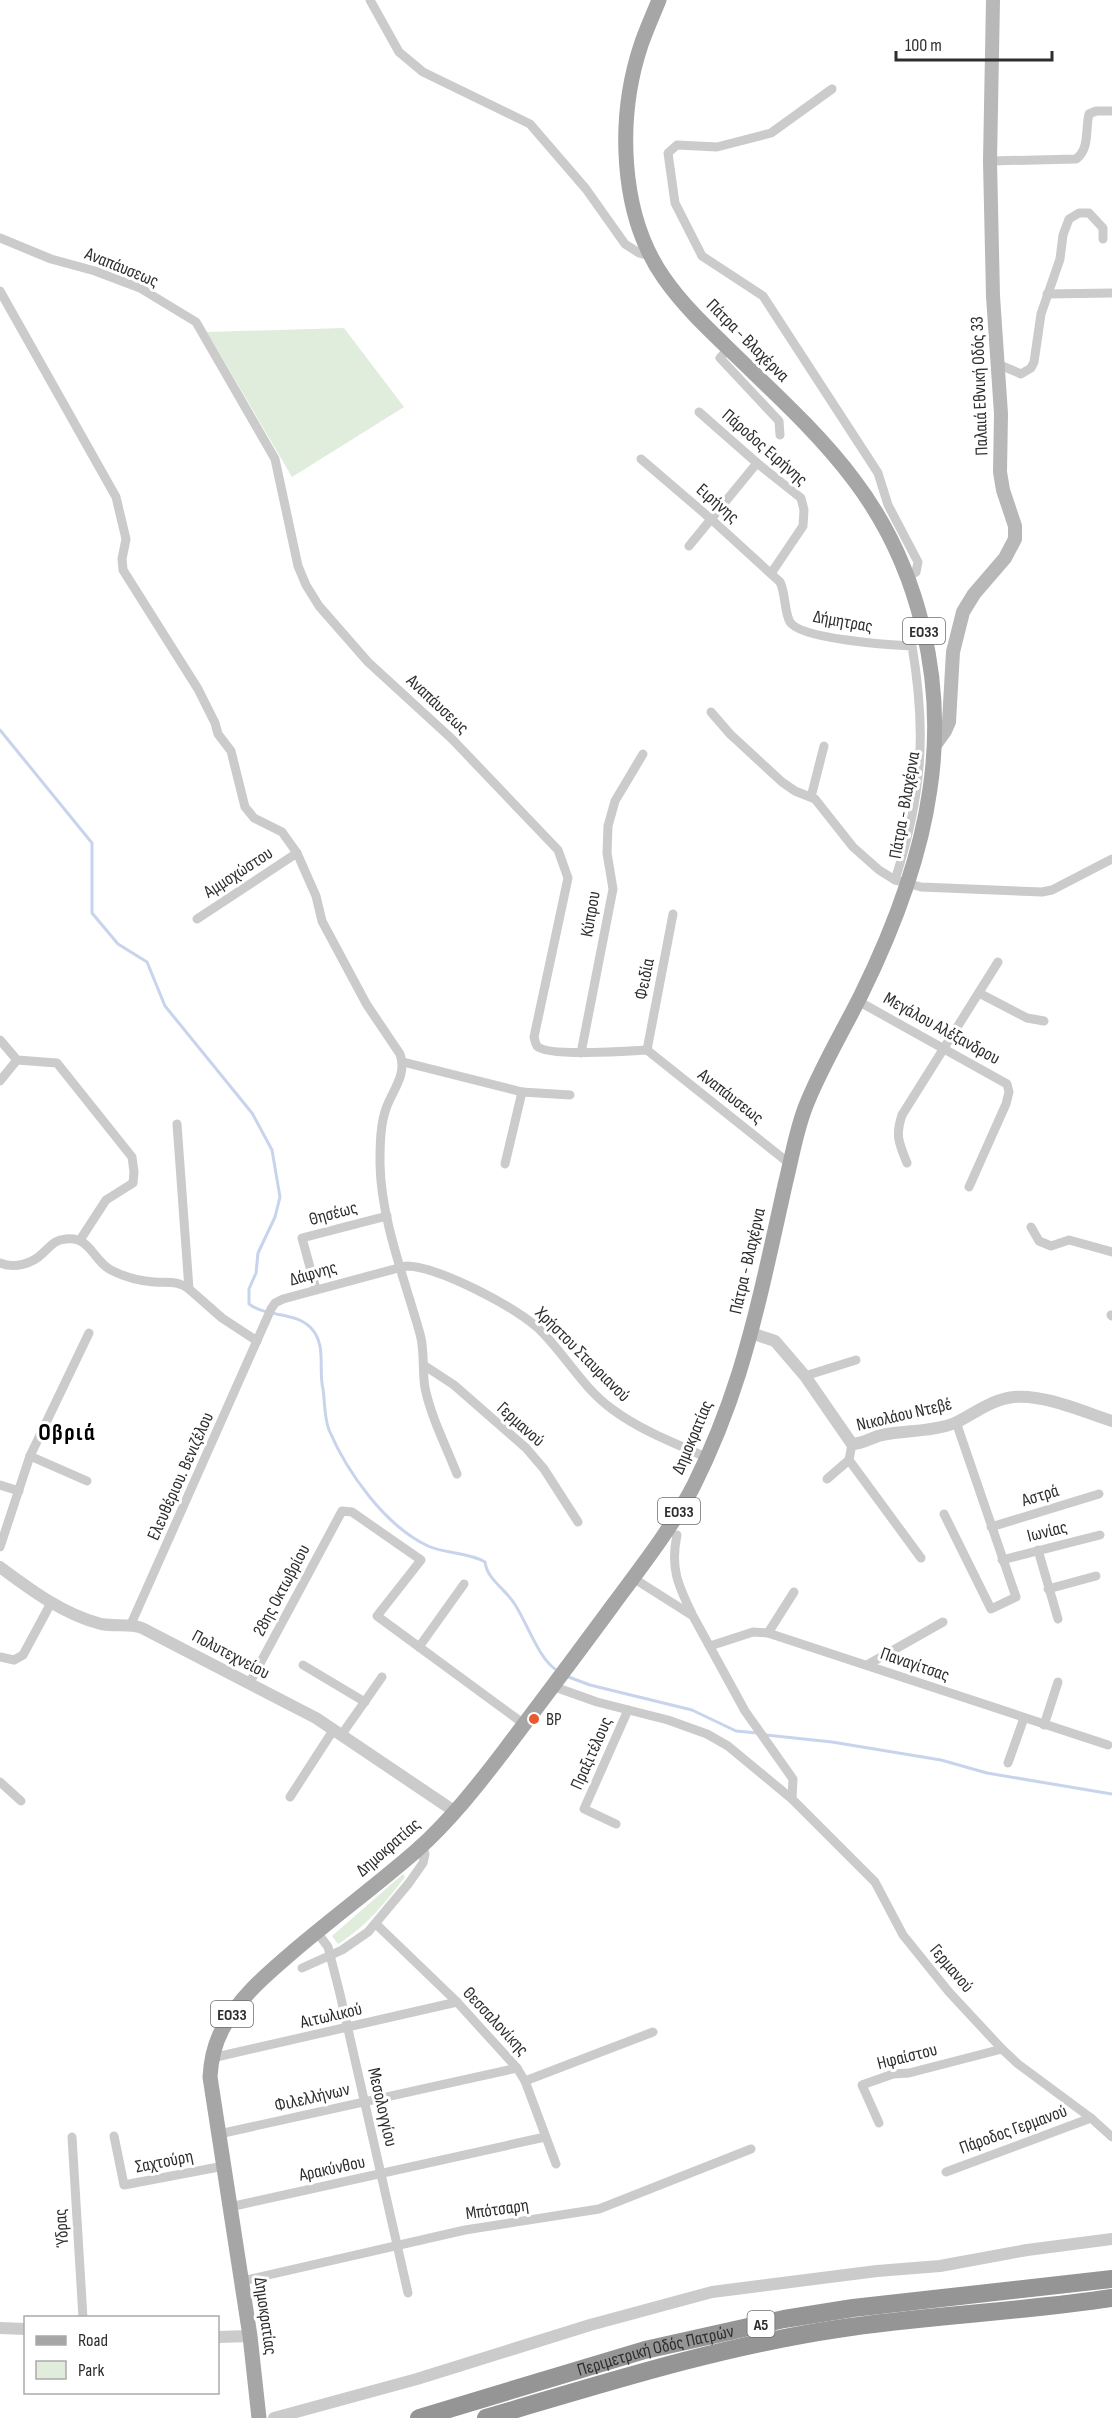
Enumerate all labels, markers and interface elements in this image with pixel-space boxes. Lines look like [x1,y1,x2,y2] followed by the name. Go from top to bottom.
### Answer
[896,24,1052,62] scale bar
[905,35,942,56] text: 100 m
[81,243,162,292] street label: Αναπάυσεως
[702,295,794,386] street label: Πάτρα - Βλαχέρνα
[967,316,992,456] street label: Παλαιά Εθνική Οδός 33
[718,405,812,490] street label: Πάροδος Ειρήνης
[692,479,743,528] street label: Ειρήνης
[812,606,874,637] street label: Δήμητρας
[903,618,945,644] road number: ΕΟ33
[401,670,473,738] street label: Αναπάυσεως
[885,749,924,860] street label: Πάτρα - Βλαχέρνα
[199,842,277,903] street label: Αμμοχώστου
[576,889,605,939] street label: Κύπρου
[630,956,659,1001] street label: Φειδία
[880,988,1004,1069] street label: Μεγάλου Αλέξανδρου
[693,1064,768,1128] street label: Αναπάυσεως
[307,1197,360,1230] street label: Θησέως
[725,1206,770,1316] street label: Πάτρα - Βλαχέρνα
[287,1257,339,1290] street label: Δάφνης
[530,1302,635,1406] street label: Χρήστου Σταυριανού
[854,1393,954,1436] street label: Νικολάου Ντεβέ
[668,1397,717,1477] street label: Δημοκρατίας
[493,1398,549,1451] street label: Γερμανού
[143,1409,218,1544] street label: Ελευθέριου. Βενιζέλου
[38,1418,96,1447] district label: Οβριά
[1018,1480,1062,1511] street label: Αστρά
[658,1498,700,1524] road number: ΕΟ33
[1025,1516,1069,1547] street label: Ιωνίας
[249,1541,314,1640] street label: 28ης Οκτωβρίου
[188,1625,273,1684] street label: Πολυτεχνείου
[878,1643,952,1686] street label: Παναγίτσας
[546,1709,562,1730] place label: BP
[527,1712,541,1726] marker: BP
[566,1714,617,1793] street label: Πραξιτέλους
[352,1814,425,1881] street label: Δημοκρατίας
[925,1940,978,1997] street label: Γερμανού
[458,1982,533,2060] street label: Θεσσαλονίκης
[297,1998,364,2033] street label: Αιτωλικού
[211,2001,253,2027] road number: ΕΟ33
[875,2039,939,2074] street label: Ηφαίστου
[363,2066,402,2149] street label: Μεσολογγίου
[272,2079,352,2116] street label: Φιλελλήνων
[956,2100,1070,2159] street label: Πάροδος Γερμανού
[133,2146,195,2177] street label: Σαχτούρη
[296,2151,367,2186] street label: Αρακύνθου
[464,2195,530,2224] street label: Μπότσαρη
[50,2208,73,2249] street label: Ύδρας
[250,2276,281,2356] street label: Δημοκρατίας
[748,2311,774,2337] road number: Α5
[24,2316,219,2394] legend
[575,2321,736,2381] street label: Περιμετρική Οδός Πατρών
[78,2330,108,2351] text: Road
[78,2360,104,2381] text: Park

